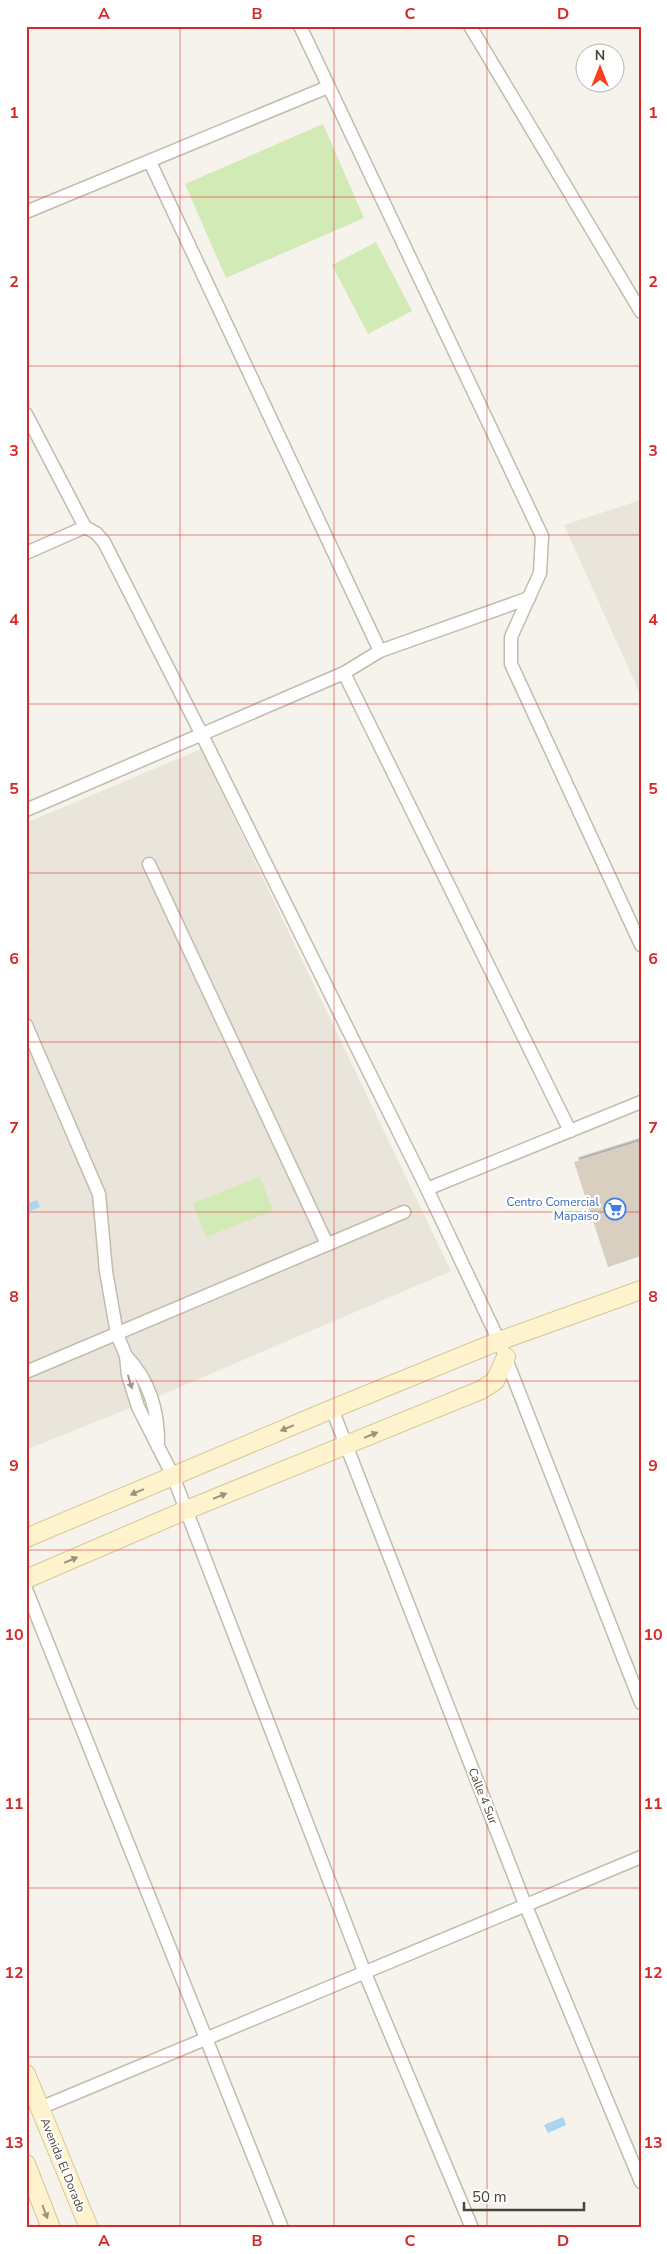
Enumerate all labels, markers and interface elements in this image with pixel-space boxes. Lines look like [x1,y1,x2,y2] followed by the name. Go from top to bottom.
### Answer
[98,3,110,25] text: A
[251,3,263,25] text: B
[405,3,416,25] text: C
[557,3,569,25] text: D
[574,42,624,92] north arrow
[595,46,605,65] text: N
[9,102,19,124] text: 1
[648,102,658,124] text: 1
[9,271,19,293] text: 2
[648,271,658,293] text: 2
[9,440,19,462] text: 3
[648,440,658,462] text: 3
[9,609,19,631] text: 4
[648,609,658,631] text: 4
[9,778,19,800] text: 5
[648,778,658,800] text: 5
[9,948,19,970] text: 6
[648,948,658,970] text: 6
[9,1117,19,1139] text: 7
[648,1117,658,1139] text: 7
[507,1194,599,1224] place label: Centro Comercial Mapaiso
[603,1197,627,1221] supermarket icon: Centro Comercial Mapaiso
[9,1286,19,1308] text: 8
[648,1286,658,1308] text: 8
[126,1374,134,1389] one-way arrow
[280,1424,294,1432] one-way arrow
[364,1431,379,1439] one-way arrow
[9,1455,19,1477] text: 9
[648,1455,658,1477] text: 9
[130,1488,145,1496] one-way arrow
[213,1492,228,1499] one-way arrow
[64,1555,78,1563] one-way arrow
[4,1624,24,1646] text: 10
[643,1624,663,1646] text: 10
[464,1765,502,1827] street label: Calle 4 Sur
[4,1793,24,1815] text: 11
[643,1793,663,1815] text: 11
[4,1962,24,1984] text: 12
[643,1962,663,1984] text: 12
[37,2115,89,2215] street label: Avenida El Dorado
[4,2132,24,2154] text: 13
[643,2132,663,2154] text: 13
[464,2179,584,2211] scale bar
[472,2187,507,2207] text: 50 m
[41,2205,49,2220] one-way arrow
[98,2230,110,2252] text: A
[251,2230,263,2252] text: B
[405,2230,416,2252] text: C
[557,2230,569,2252] text: D

